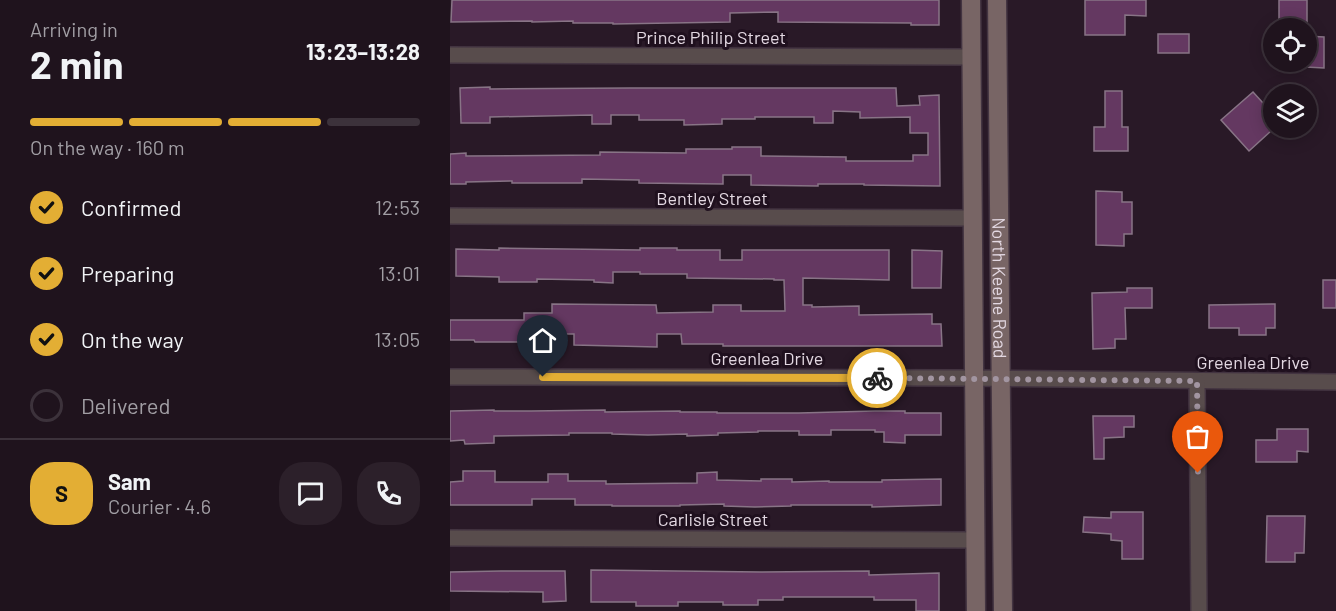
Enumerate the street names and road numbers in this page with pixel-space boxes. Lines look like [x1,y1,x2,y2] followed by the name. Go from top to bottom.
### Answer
[636,26,786,48] street label: Prince Philip Street
[656,187,768,209] street label: Bentley Street
[988,217,1012,359] street label: North Keene Road
[711,347,823,369] street label: Greenlea Drive
[1197,351,1309,373] street label: Greenlea Drive
[658,508,768,530] street label: Carlisle Street

